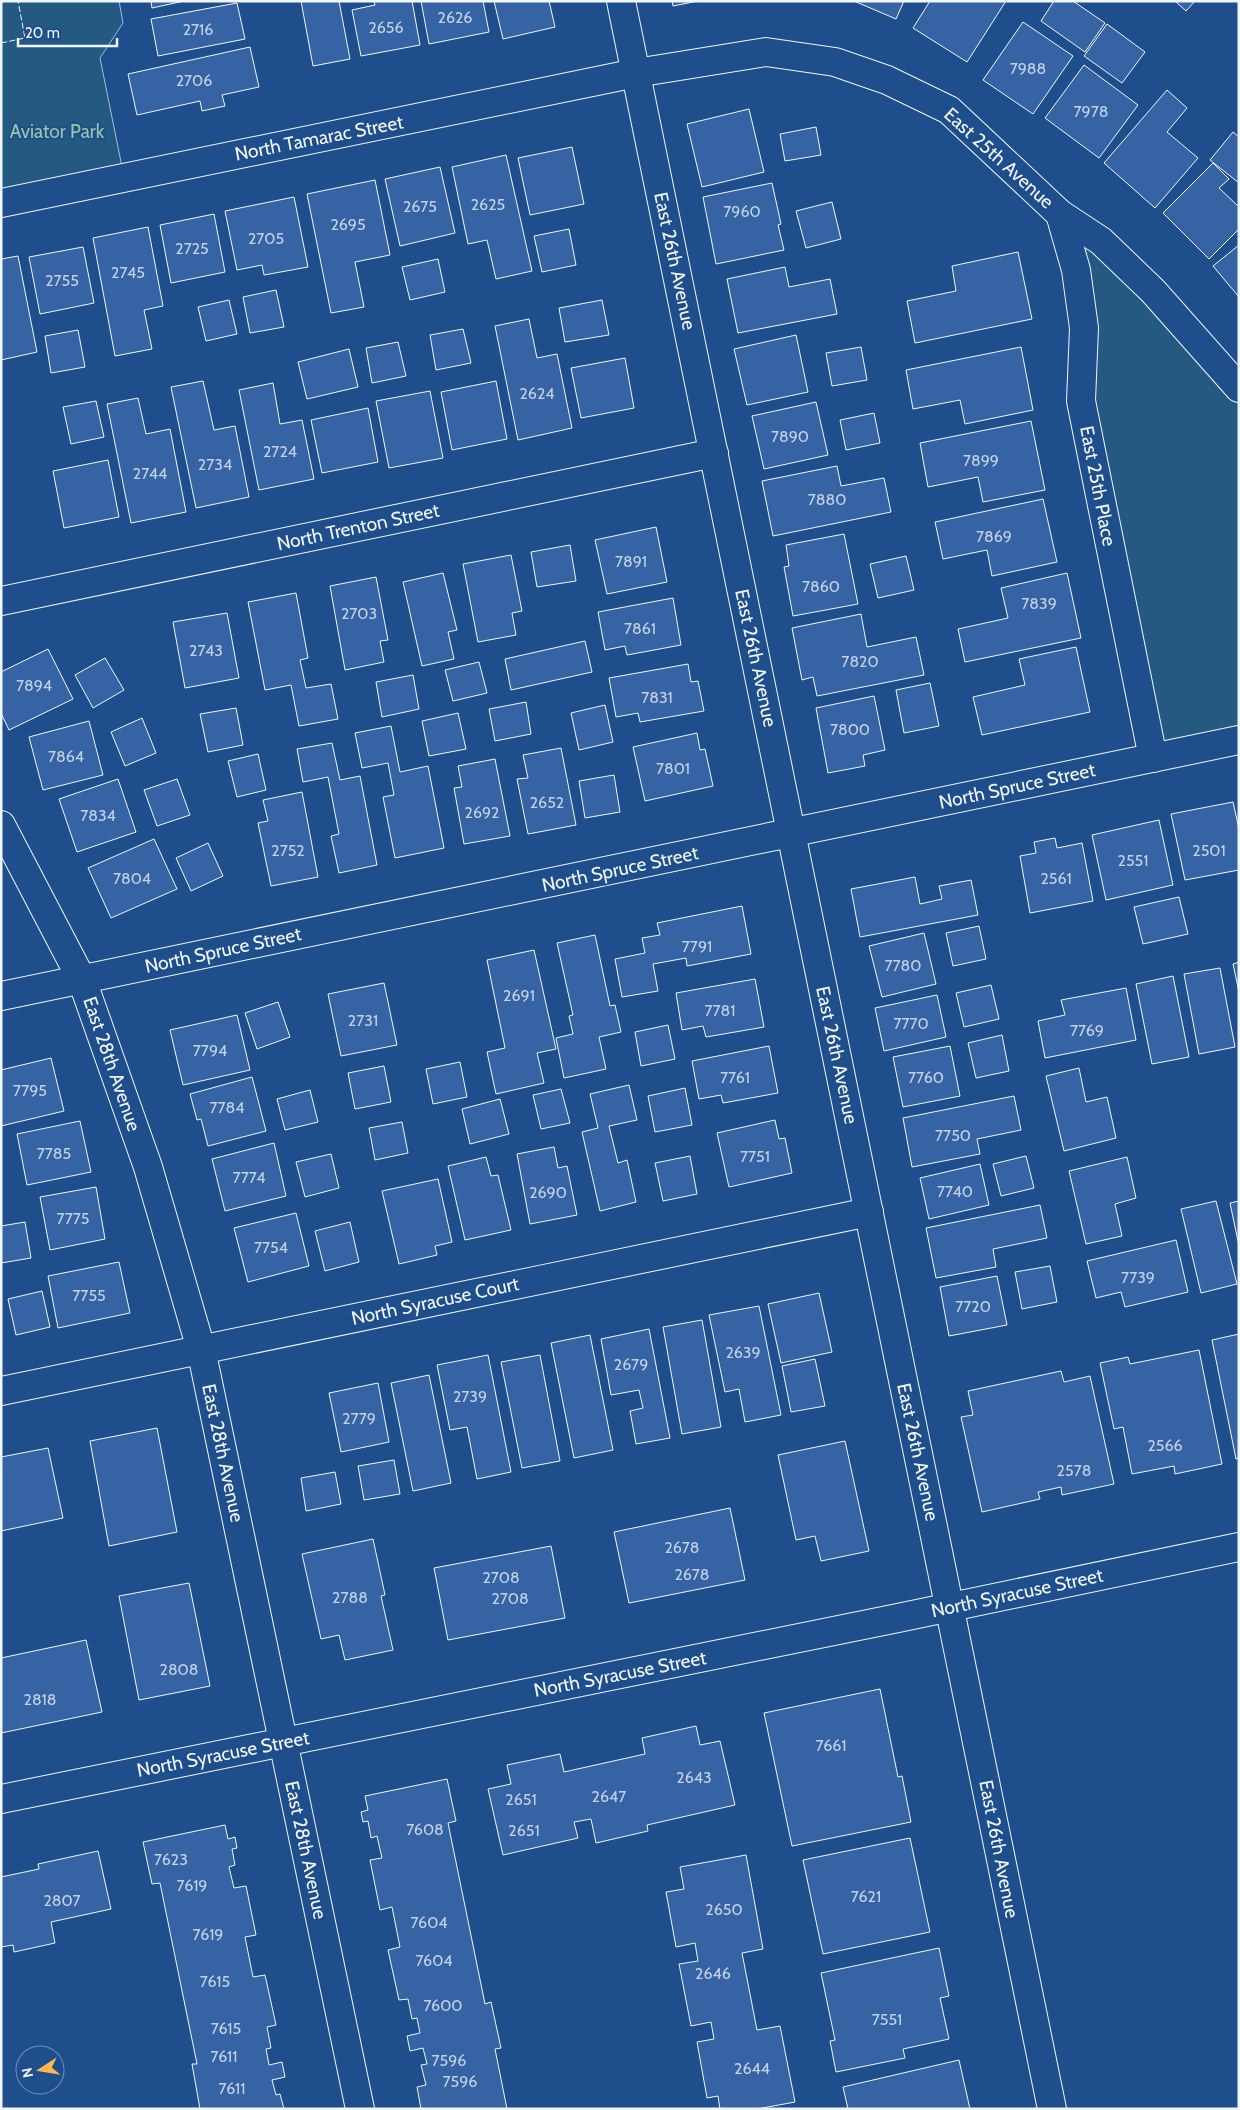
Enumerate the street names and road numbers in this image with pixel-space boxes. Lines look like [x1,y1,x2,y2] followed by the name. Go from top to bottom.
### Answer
[939,103,1059,213] street label: East 25th Avenue
[233,110,406,166] street label: North Tamarac Street
[649,190,701,332] street label: East 26th Avenue
[1075,424,1121,548] street label: East 25th Place
[275,498,442,555] street label: North Trenton Street
[730,587,782,729] street label: East 26th Avenue
[937,758,1098,814] street label: North Spruce Street
[540,841,701,897] street label: North Spruce Street
[143,922,304,978] street label: North Spruce Street
[811,984,863,1126] street label: East 26th Avenue
[78,994,146,1135] street label: East 28th Avenue
[349,1272,521,1330] street label: North Syracuse Court
[892,1381,944,1523] street label: East 26th Avenue
[197,1382,249,1525] street label: East 28th Avenue
[929,1563,1106,1622] street label: North Syracuse Street
[532,1646,709,1702] street label: North Syracuse Street
[135,1726,312,1782] street label: North Syracuse Street
[974,1778,1024,1920] street label: East 26th Avenue
[280,1779,332,1922] street label: East 28th Avenue

